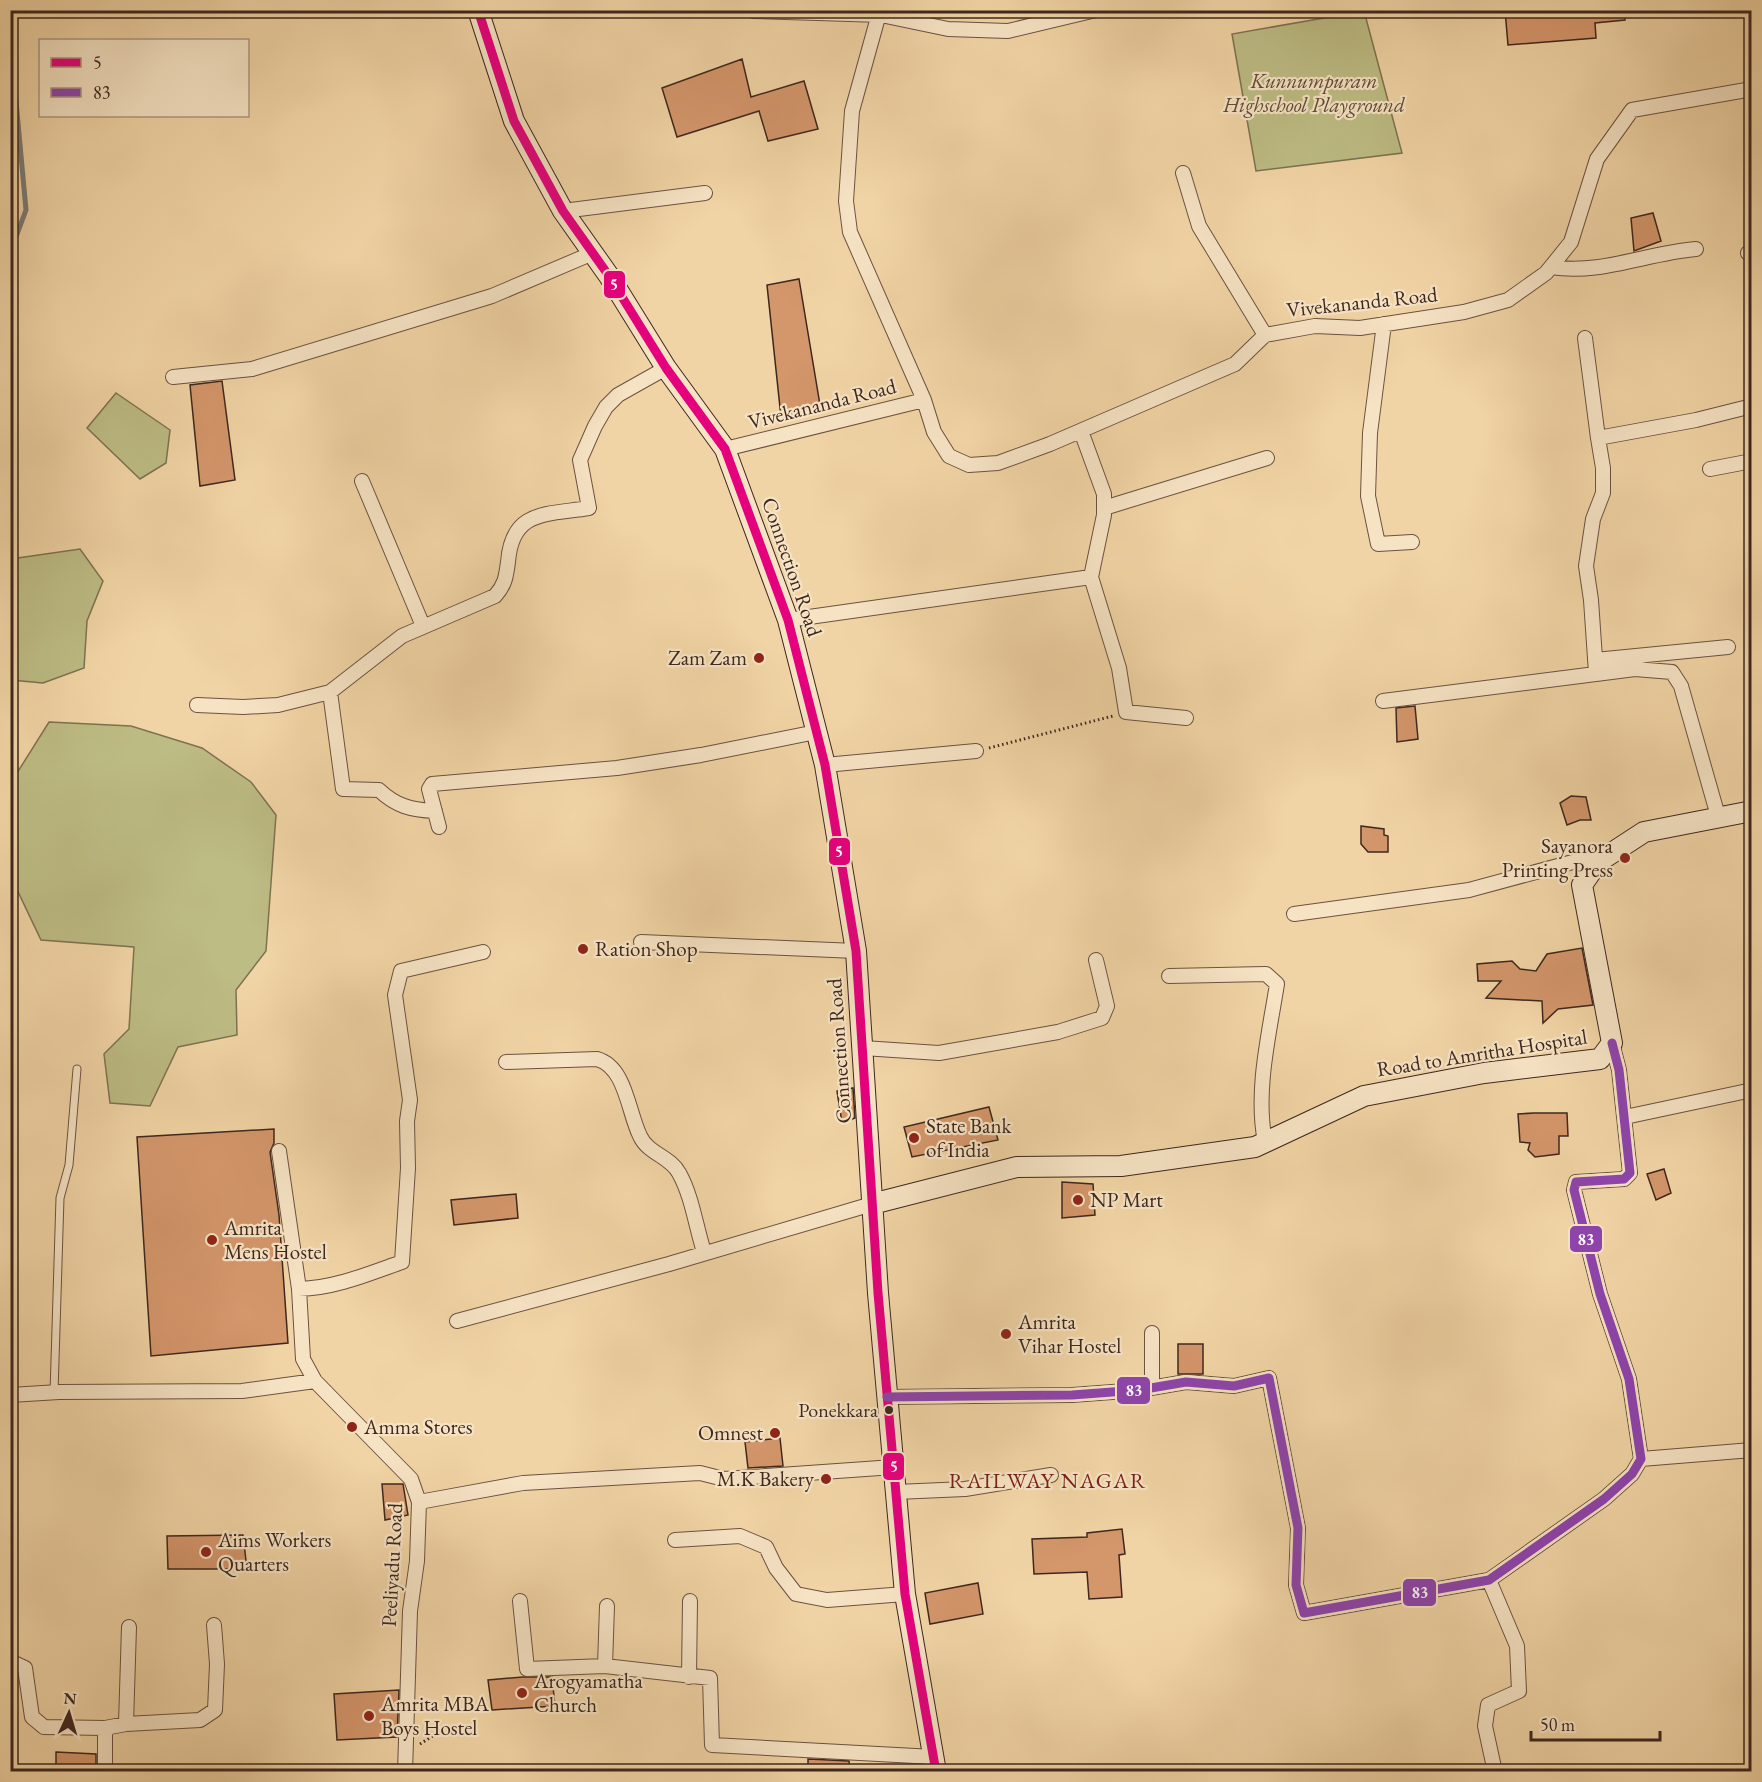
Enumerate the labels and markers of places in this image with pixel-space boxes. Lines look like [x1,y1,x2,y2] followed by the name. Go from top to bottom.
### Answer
[668,644,747,671] place label: Zam Zam
[752,651,766,665] marker: Zam Zam
[1502,832,1614,883] place label: Sayanora Printing Press
[1618,851,1632,865] marker: Sayanora Printing Press
[595,935,698,962] place label: Ration Shop
[576,942,590,956] marker: Ration Shop
[926,1112,1013,1163] place label: State Bank of India
[907,1131,921,1145] marker: State Bank of India
[1090,1186,1163,1213] place label: NP Mart
[1071,1193,1085,1207] marker: NP Mart
[223,1214,327,1265] place label: Amrita Mens Hostel
[205,1233,219,1247] marker: Amrita Mens Hostel
[1017,1308,1121,1359] place label: Amrita Vihar Hostel
[999,1327,1013,1341] marker: Amrita Vihar Hostel
[798,1397,878,1423] place label: Ponekkara
[883,1404,895,1416] marker: Ponekkara
[363,1413,473,1440] place label: Amma Stores
[698,1419,763,1446] place label: Omnest
[345,1420,359,1434] marker: Amma Stores
[768,1426,782,1440] marker: Omnest
[717,1465,815,1492] place label: M.K Bakery
[819,1472,833,1486] marker: M.K Bakery
[217,1526,332,1578] place label: Aims Workers Quarters
[199,1545,213,1559] marker: Aims Workers Quarters
[533,1667,643,1718] place label: Arogyamatha Church
[515,1686,529,1700] marker: Arogyamatha Church
[380,1690,489,1741] place label: Amrita MBA Boys Hostel
[362,1709,376,1723] marker: Amrita MBA Boys Hostel

